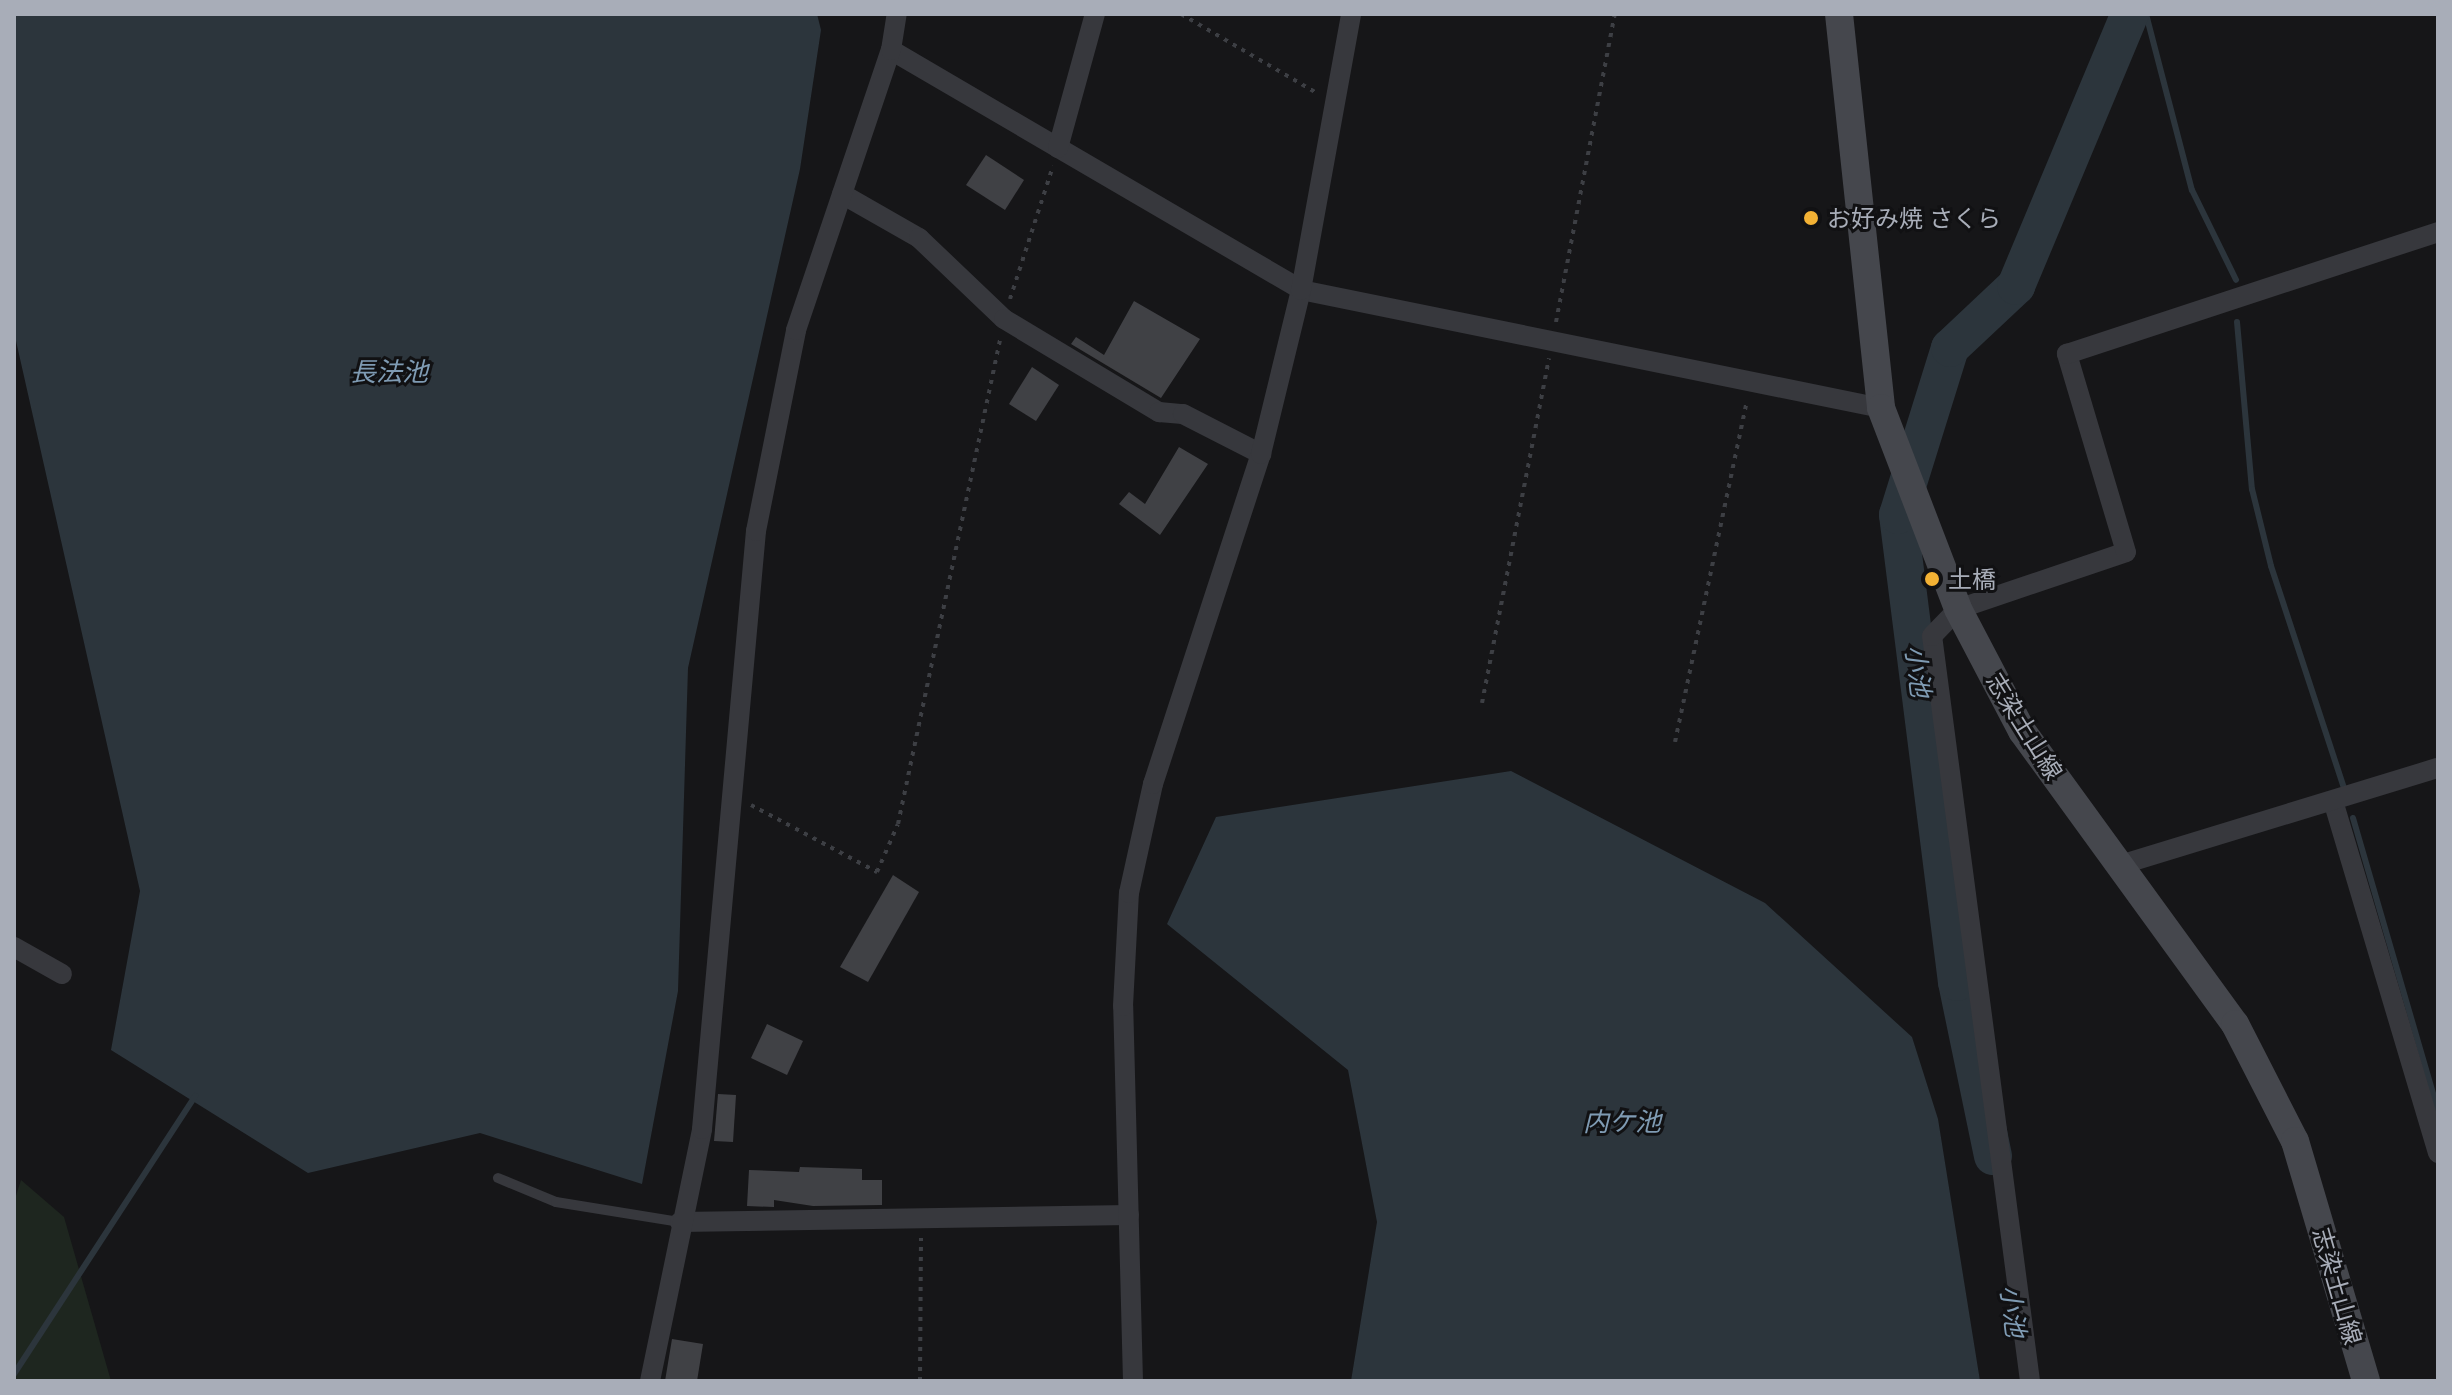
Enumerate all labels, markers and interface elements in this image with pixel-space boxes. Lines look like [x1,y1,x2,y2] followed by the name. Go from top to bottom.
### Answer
[1827,204,2001,232] place label: お好み焼 さくら
[1802,209,1820,227] marker: お好み焼 さくら
[350,356,428,388] water label: 長法池
[1948,565,1996,593] place label: 土橋
[1923,570,1941,588] marker: 土橋
[1899,643,1937,699] water label: 小池
[1981,667,2069,785] street label: 志染土山線
[1583,1106,1661,1138] water label: 内ケ池
[2308,1224,2368,1348] street label: 志染土山線
[1994,1283,2032,1339] water label: 小池

